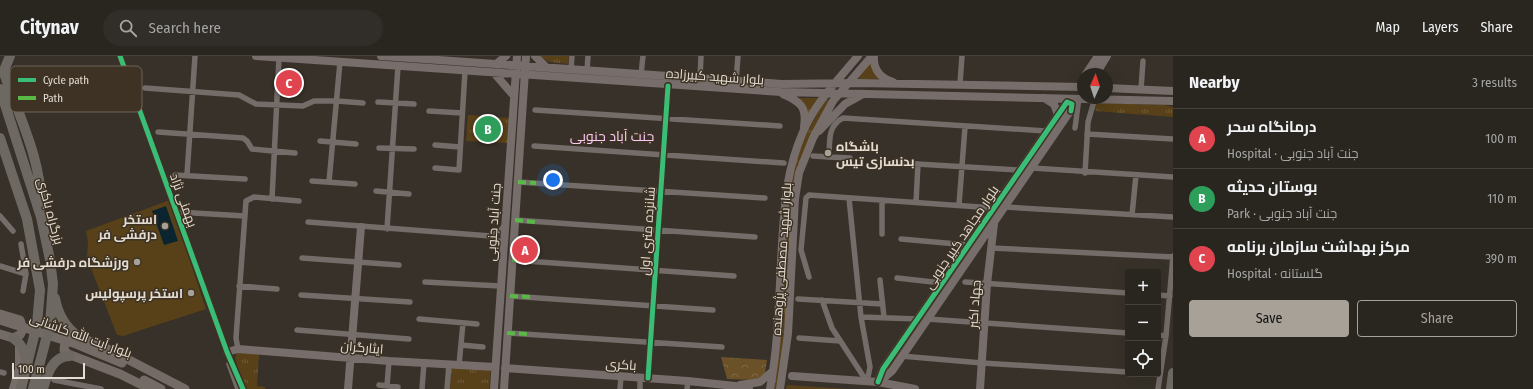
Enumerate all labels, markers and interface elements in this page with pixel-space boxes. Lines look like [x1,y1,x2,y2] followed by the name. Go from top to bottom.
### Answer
[103,10,383,46] search box
[20,16,79,39] text: Citynav
[117,17,139,39] icon: search
[149,19,221,37] text: Search here
[1376,19,1400,36] text: Map
[1422,19,1458,36] text: Layers
[1480,19,1513,36] text: Share
[10,66,142,112] legend
[665,66,765,87] street label: بلوار شهید کبیرزاده
[276,68,302,98] pin: C
[1077,68,1113,104] north arrow
[1189,72,1240,93] text: Nearby
[43,74,89,87] text: Cycle path
[1472,75,1517,90] text: 3 results
[43,92,63,105] text: Path
[475,114,501,144] pin: B
[1227,118,1316,136] text: درمانگاه سحر
[570,128,654,145] district label: جنت‌ آباد جنوبی
[1198,131,1206,146] text: A
[1485,131,1517,146] text: 100 m
[836,139,915,170] place label: باشگاه بدنسازی تیس
[1227,146,1359,161] text: Hospital · جنت آباد جنوبی
[823,148,833,158] marker: باشگاه بدنسازی تیس
[543,170,563,190] your location
[167,171,200,229] street label: بهمنی نژاد
[34,176,67,246] street label: بزرگراه باکری
[1227,178,1317,196] text: بوستان حدیثه
[483,182,504,262] street label: جنت آباد جنوبی
[769,182,796,336] street label: بلوار شهید مصطفی پژوهنده
[921,183,1002,292] street label: بلوار مجاهد کبیر جنوبی
[637,186,659,276] street label: شانزده متری اول
[1198,191,1206,206] text: B
[1487,191,1517,206] text: 110 m
[1227,206,1337,221] text: Park · جنت آباد جنوبی
[97,212,157,242] place label: استخر درفشی فر
[160,221,170,231] marker: استخر درفشی فر
[512,235,538,265] pin: A
[1227,238,1410,256] text: مرکز بهداشت سازمان برنامه
[1199,251,1205,266] text: C
[1485,251,1517,266] text: 390 m
[16,255,129,271] place label: ورزشگاه درفشی فر
[132,257,142,267] marker: ورزشگاه درفشی فر
[1227,266,1323,281] text: Hospital · گلستانه
[1125,269,1161,377] map controls
[1125,269,1161,305] button: +
[965,279,984,330] street label: جهاد اکبر
[85,286,183,303] place label: استخر پرسپولیس
[186,288,196,298] marker: استخر پرسپولیس
[1189,300,1349,337] button: Save
[1357,300,1517,337] button: Share
[1125,305,1161,341] button: −
[28,309,134,361] street label: بلوار آیت الله کاشانی
[340,338,384,357] street label: ایثارگران
[1125,341,1161,377] button: locate
[605,356,637,373] street label: باکری
[12,361,85,380] scale bar
[18,363,45,376] text: 100 m

